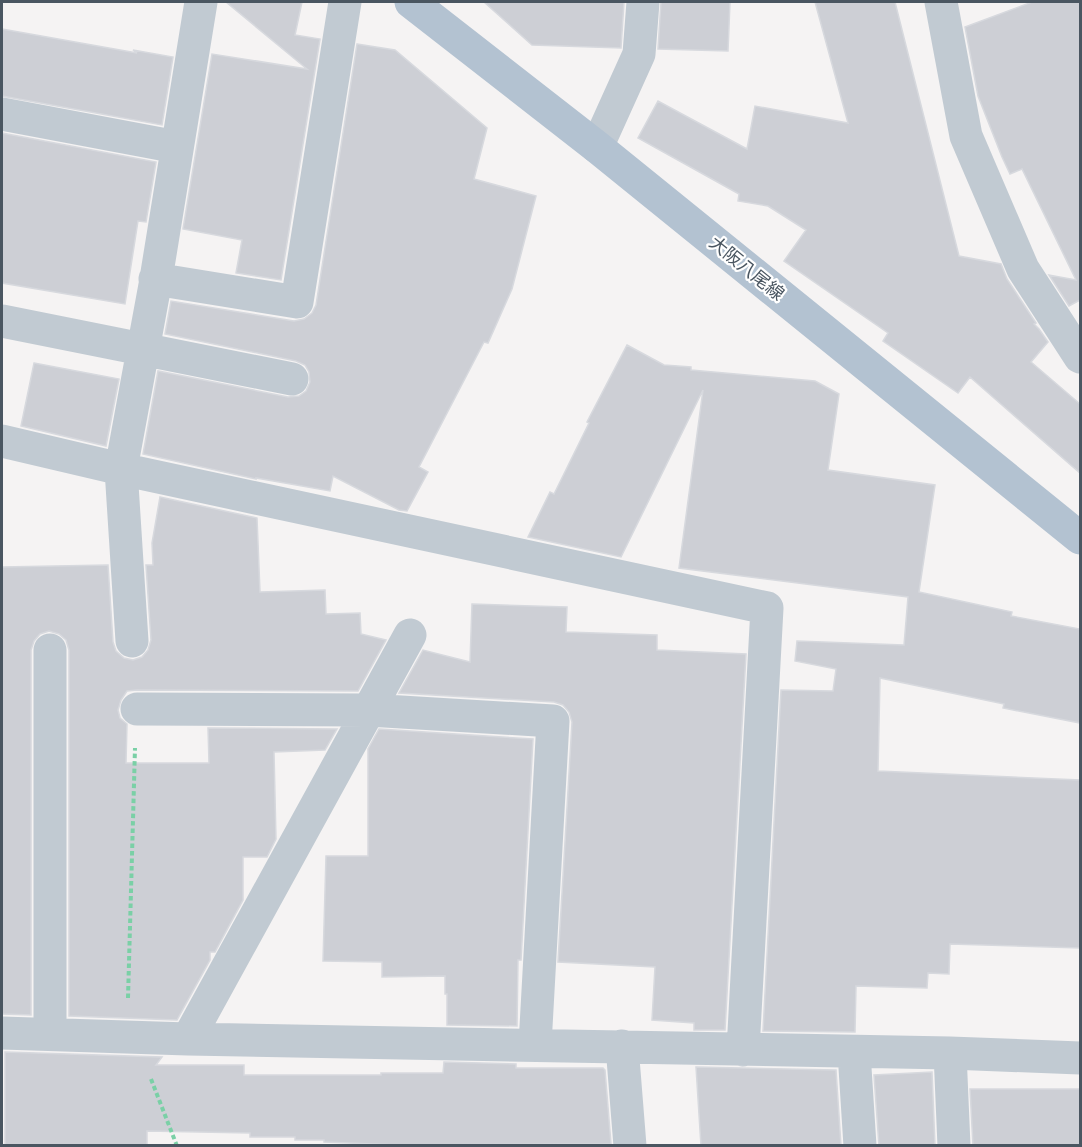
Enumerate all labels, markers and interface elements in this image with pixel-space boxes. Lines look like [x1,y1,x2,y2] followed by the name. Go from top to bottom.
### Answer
[705,231,789,305] street label: 大阪八尾線

